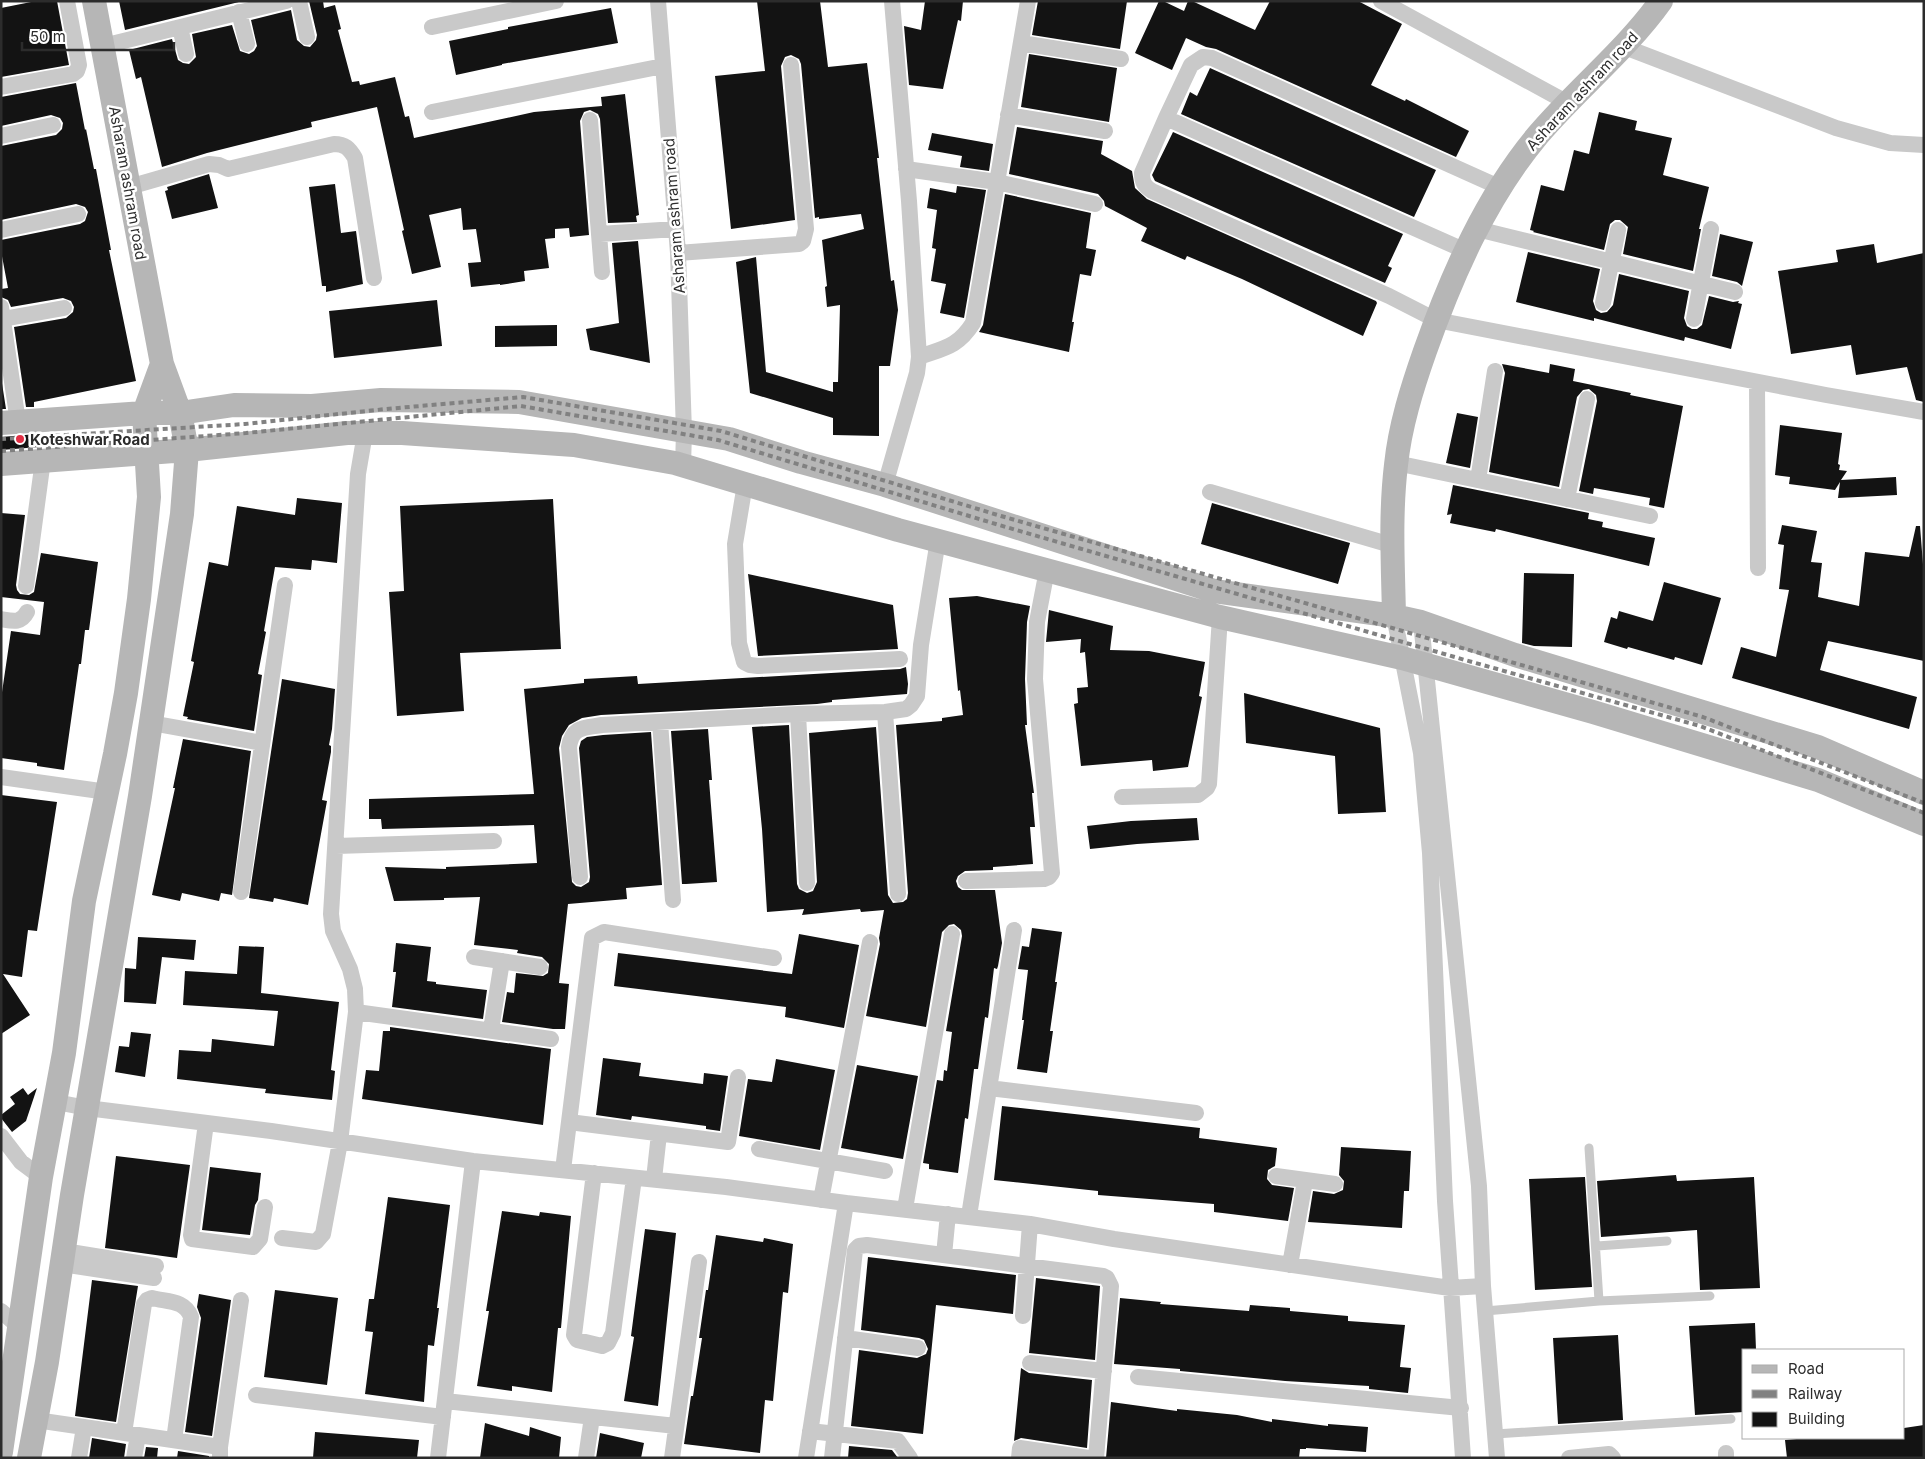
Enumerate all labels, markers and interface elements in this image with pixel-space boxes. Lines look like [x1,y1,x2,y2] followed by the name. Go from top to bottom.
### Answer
[22,20,175,52] scale bar
[30,27,66,46] text: 50 m
[1522,28,1642,154] street label: Asharam ashram road
[105,105,151,261] street label: Asharam ashram road
[659,138,689,294] street label: Asharam ashram road
[30,430,150,449] place label: Koteshwar Road
[14,433,26,445] marker: Koteshwar Road
[1742,1349,1905,1439] legend
[1788,1359,1824,1378] text: Road
[1788,1384,1843,1403] text: Railway
[1788,1409,1845,1428] text: Building

